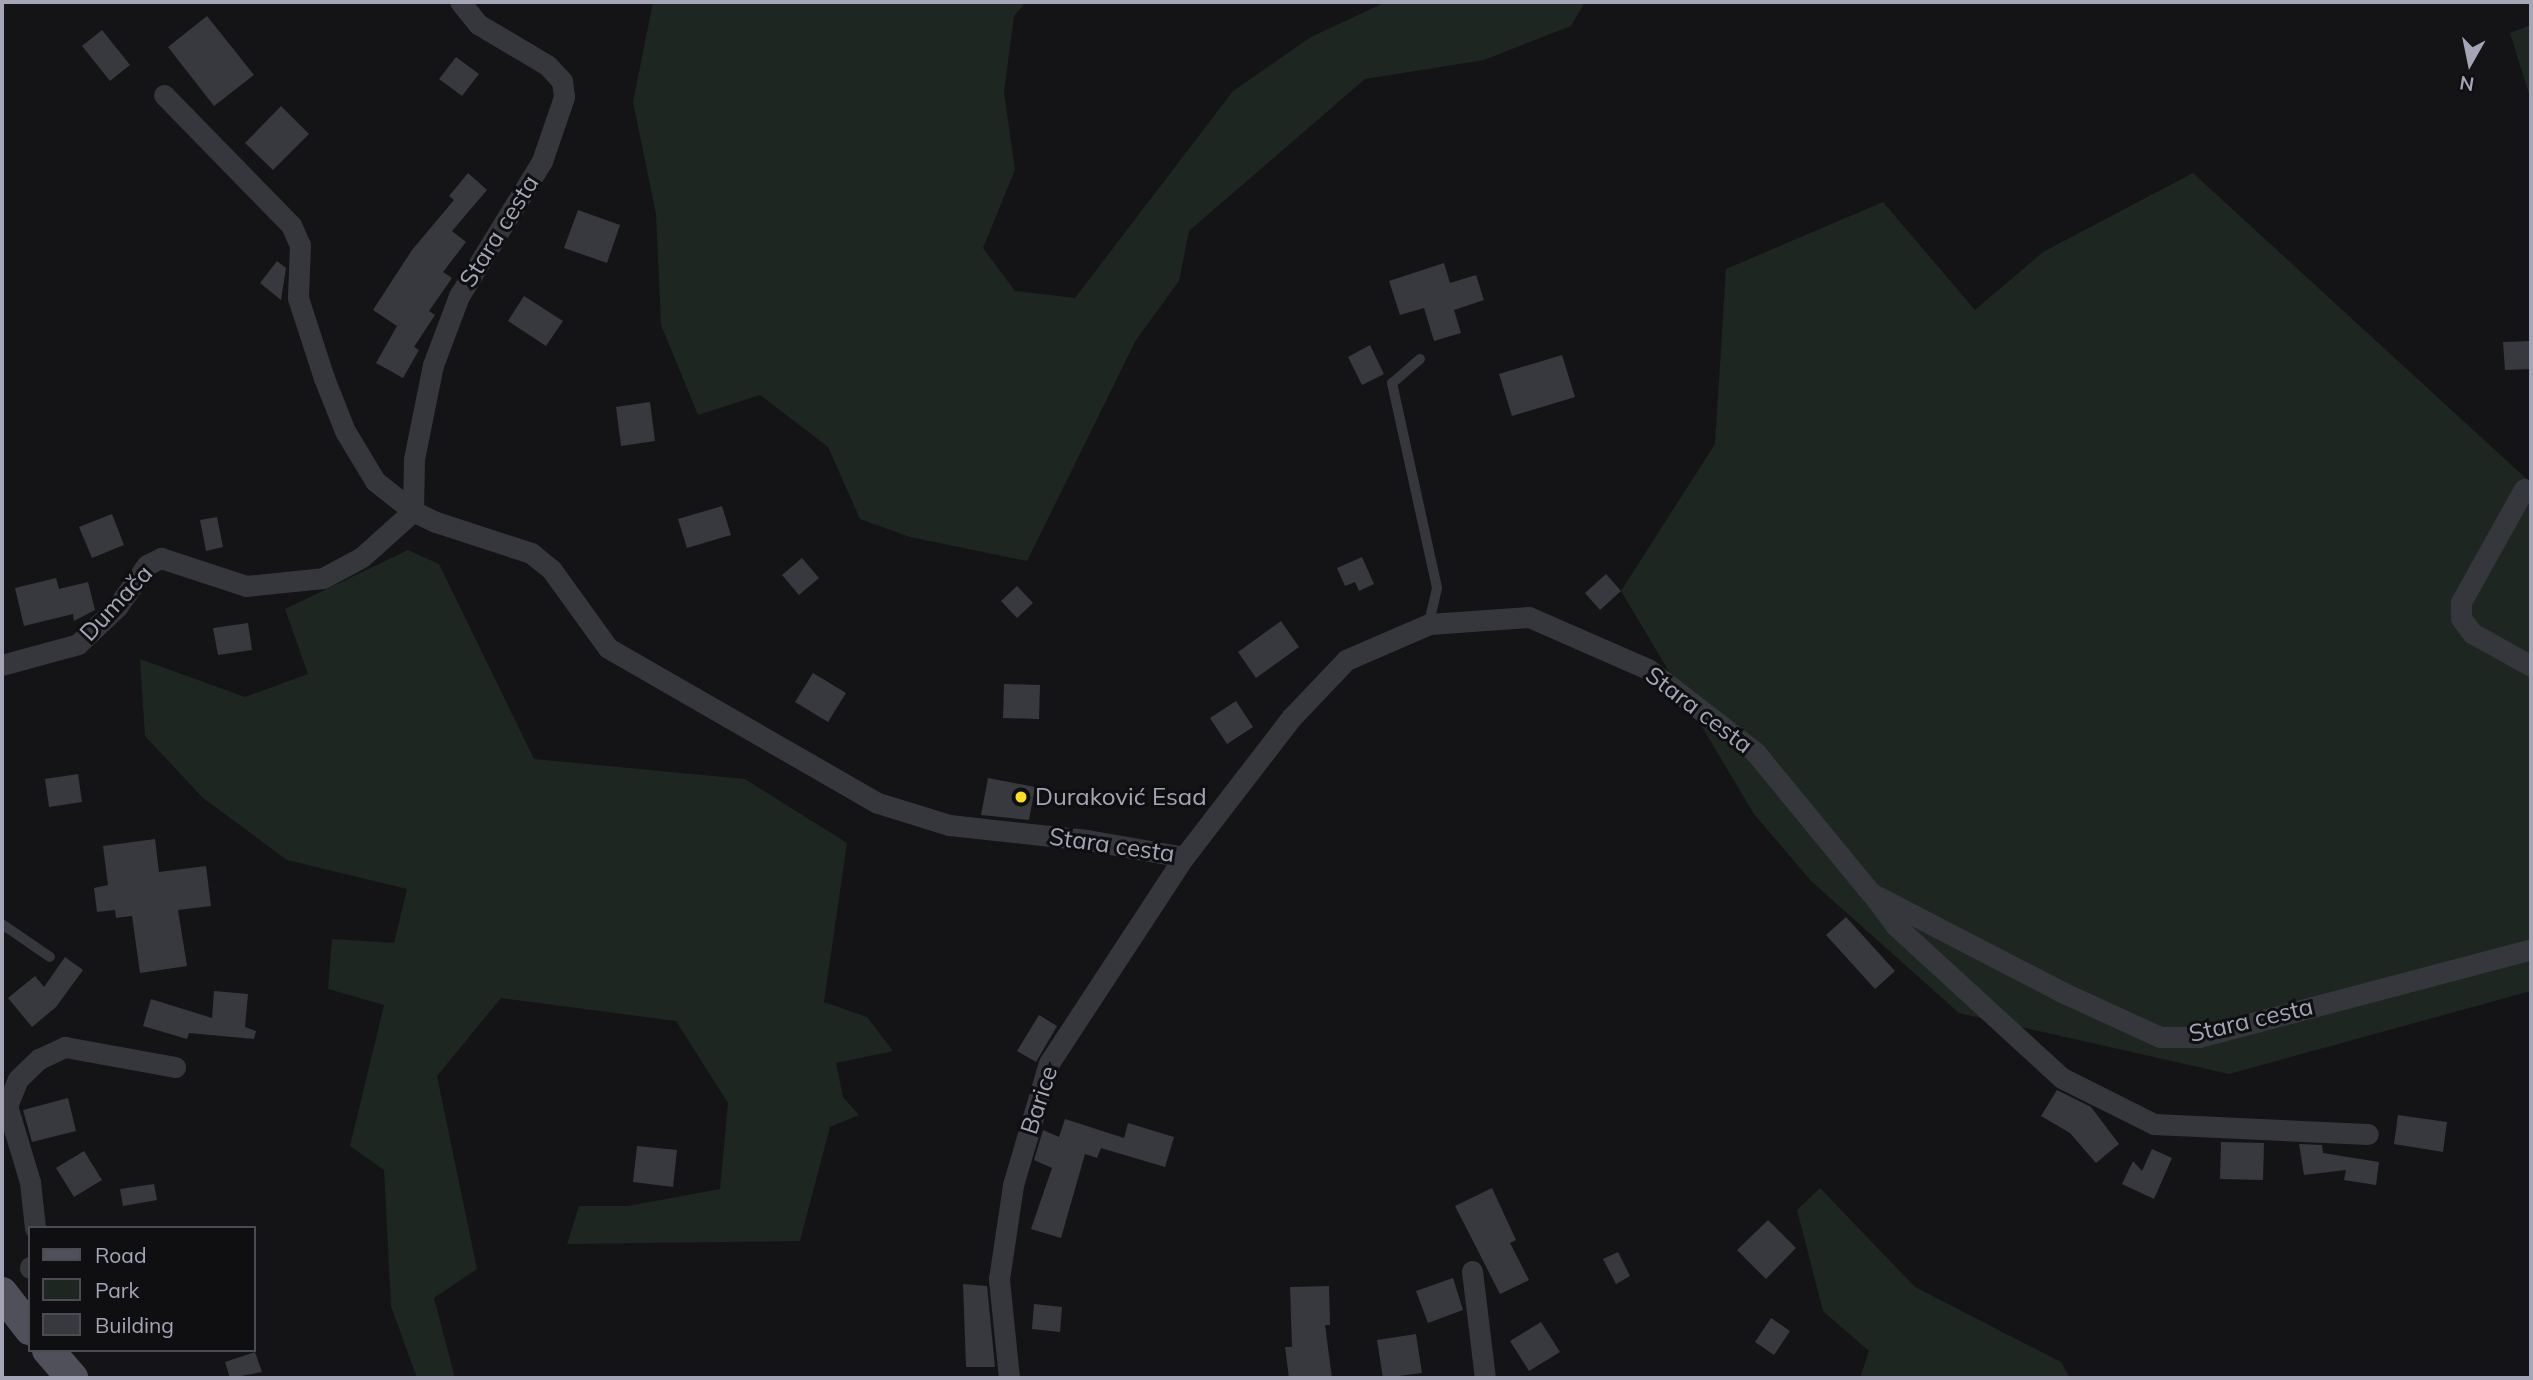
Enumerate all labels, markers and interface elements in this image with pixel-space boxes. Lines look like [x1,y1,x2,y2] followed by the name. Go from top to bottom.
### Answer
[2435,28,2505,98] north arrow
[2458,71,2476,97] text: N
[453,170,545,292] street label: Stara cesta
[74,559,158,647] street label: Dumača
[1640,661,1758,759] street label: Stara cesta
[1035,783,1207,811] place label: Duraković Esad
[1013,789,1029,805] marker: Duraković Esad
[1047,822,1177,868] street label: Stara cesta
[2186,992,2316,1048] street label: Stara cesta
[1015,1062,1063,1138] street label: Barice
[28,1226,256,1352] legend
[95,1242,146,1268] text: Road
[95,1277,139,1303] text: Park
[95,1312,174,1338] text: Building

